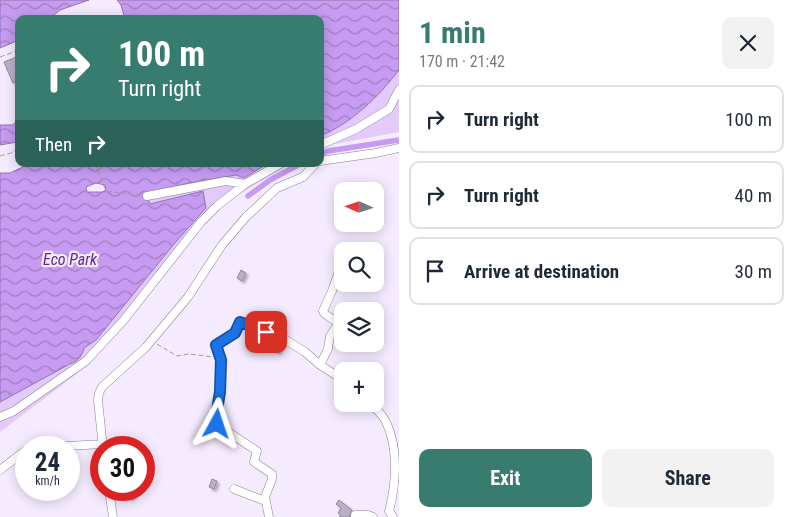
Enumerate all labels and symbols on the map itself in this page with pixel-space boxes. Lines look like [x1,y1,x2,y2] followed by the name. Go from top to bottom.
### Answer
[334,182,384,232] north arrow
[43,250,98,269] water label: Eco Park
[245,311,287,353] pin
[190,397,242,449] position arrow
[90,436,155,501] speed limit sign: 30

